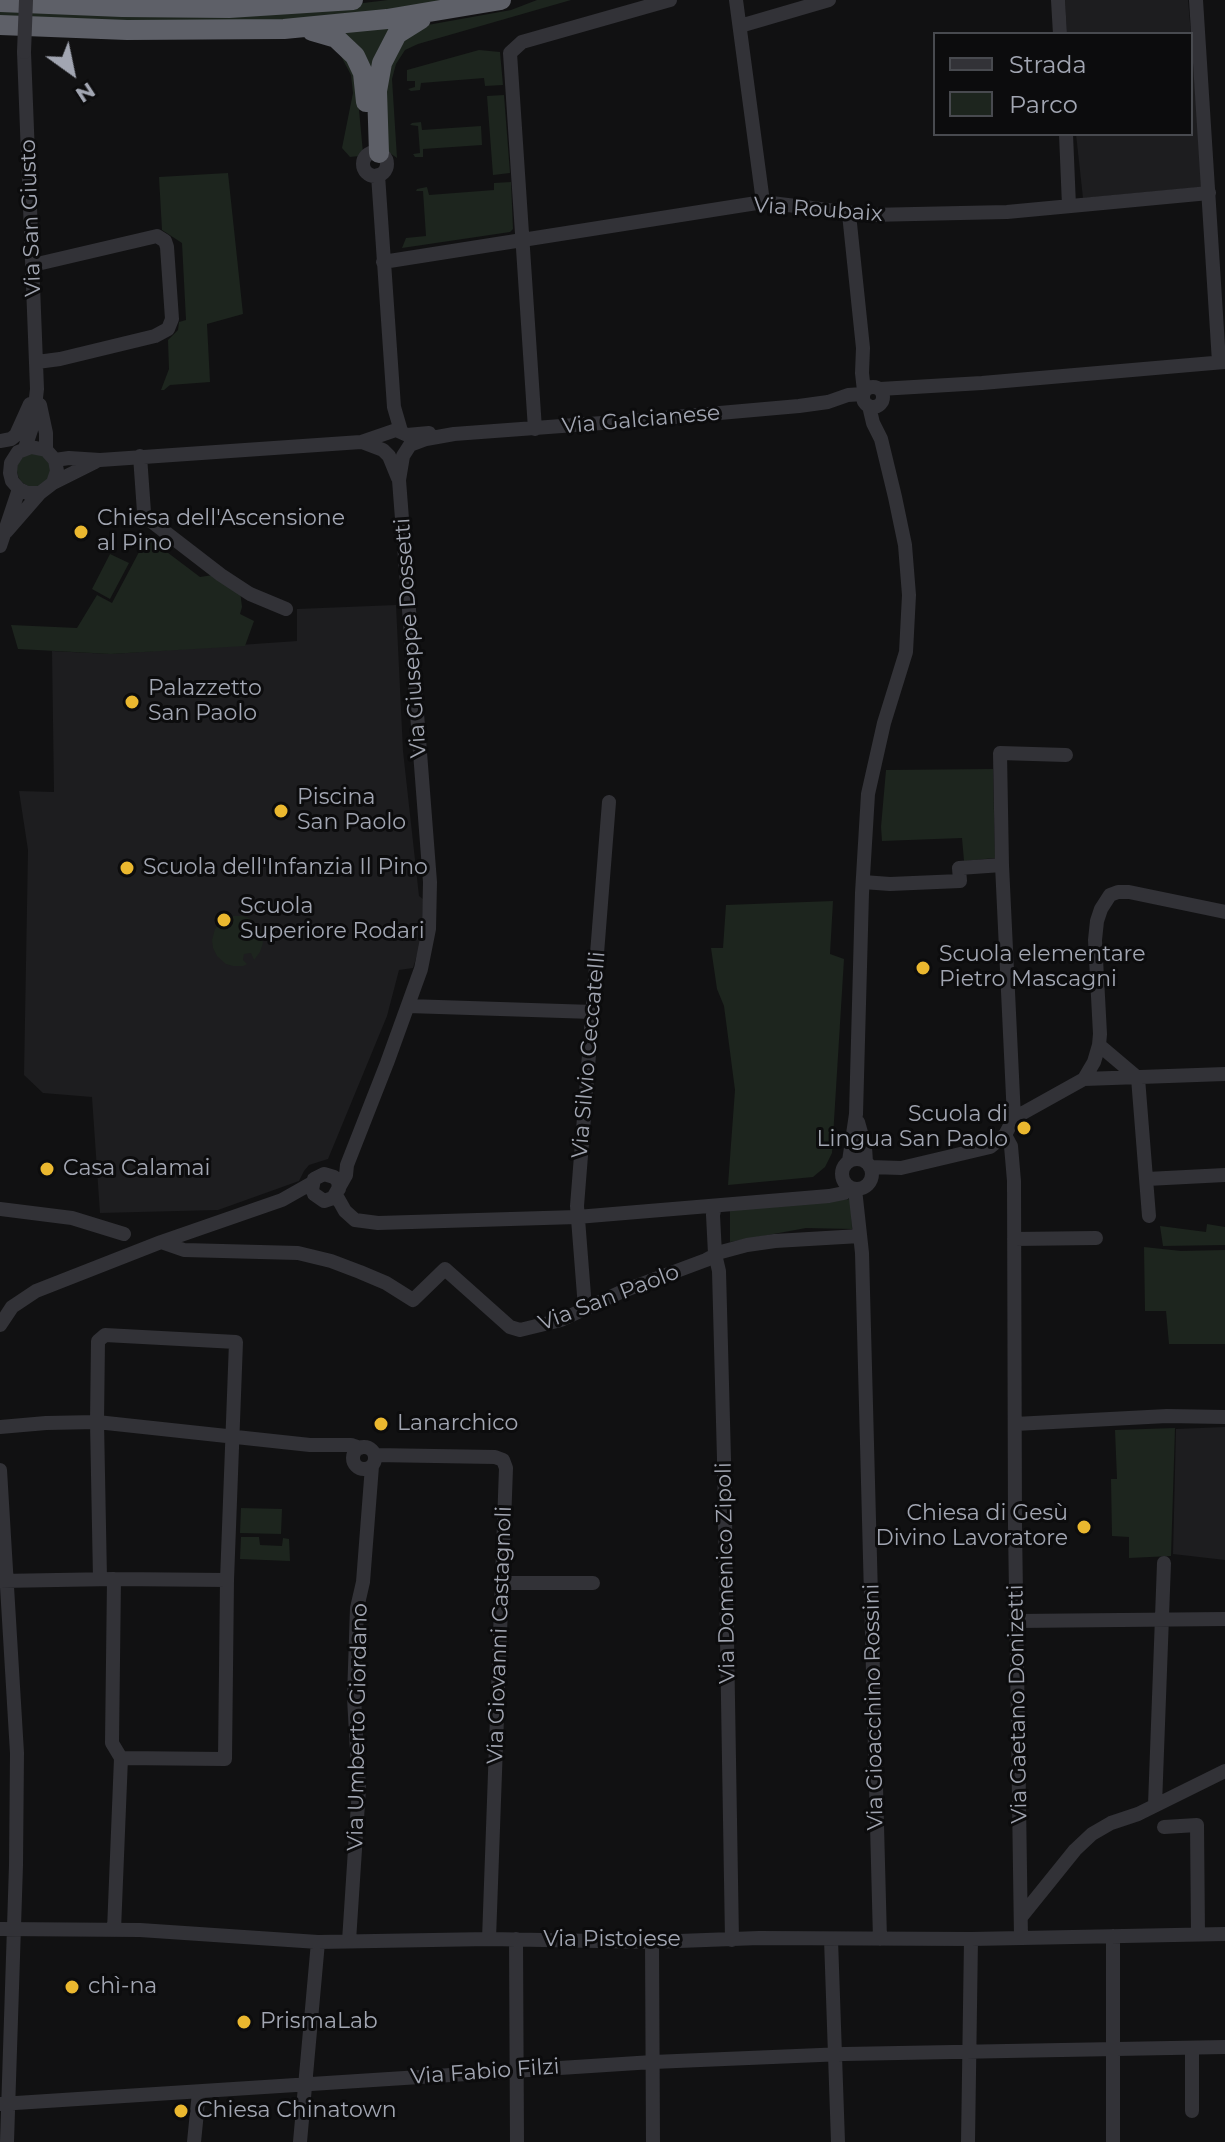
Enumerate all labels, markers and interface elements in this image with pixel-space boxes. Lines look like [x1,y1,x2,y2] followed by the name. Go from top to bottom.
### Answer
[32,32,112,112] north arrow
[933,32,1193,136] legend
[1009,50,1087,79] text: Strada
[71,76,100,109] text: N
[1009,90,1078,119] text: Parco
[15,139,47,297] street label: Via San Giusto
[752,192,884,228] street label: Via Roubaix
[561,400,721,440] street label: Via Galcianese
[97,506,345,558] place label: Chiesa dell'Ascensione al Pino
[389,517,433,759] street label: Via Giuseppe Dossetti
[72,523,90,541] marker: Chiesa dell'Ascensione al Pino
[148,676,262,728] place label: Palazzetto San Paolo
[123,693,141,711] marker: Palazzetto San Paolo
[297,785,406,836] place label: Piscina San Paolo
[272,802,290,820] marker: Piscina San Paolo
[143,855,428,881] place label: Scuola dell'Infanzia Il Pino
[118,859,136,877] marker: Scuola dell'Infanzia Il Pino
[240,894,425,946] place label: Scuola Superiore Rodari
[215,911,233,929] marker: Scuola Superiore Rodari
[939,942,1145,994] place label: Scuola elementare Pietro Mascagni
[567,950,611,1160] street label: Via Silvio Ceccatelli
[914,959,932,977] marker: Scuola elementare Pietro Mascagni
[817,1102,1008,1154] place label: Scuola di Lingua San Paolo
[1015,1119,1033,1137] marker: Scuola di Lingua San Paolo
[63,1156,210,1182] place label: Casa Calamai
[38,1160,56,1178] marker: Casa Calamai
[535,1259,683,1337] street label: Via San Paolo
[397,1411,518,1437] place label: Lanarchico
[372,1415,390,1433] marker: Lanarchico
[711,1462,741,1684] street label: Via Domenico Zipoli
[875,1501,1068,1552] place label: Chiesa di Gesù Divino Lavoratore
[482,1506,518,1764] street label: Via Giovanni Castagnoli
[1075,1518,1093,1536] marker: Chiesa di Gesù Divino Lavoratore
[859,1583,889,1831] street label: Via Gioacchino Rossini
[1003,1584,1033,1824] street label: Via Gaetano Donizetti
[343,1603,373,1851] street label: Via Umberto Giordano
[543,1927,681,1953] street label: Via Pistoiese
[88,1974,157,2000] place label: chì-na
[63,1978,81,1996] marker: chì-na
[260,2009,378,2035] place label: PrismaLab
[235,2013,253,2031] marker: PrismaLab
[410,2054,560,2090] street label: Via Fabio Filzi
[197,2098,397,2124] place label: Chiesa Chinatown
[172,2102,190,2120] marker: Chiesa Chinatown

